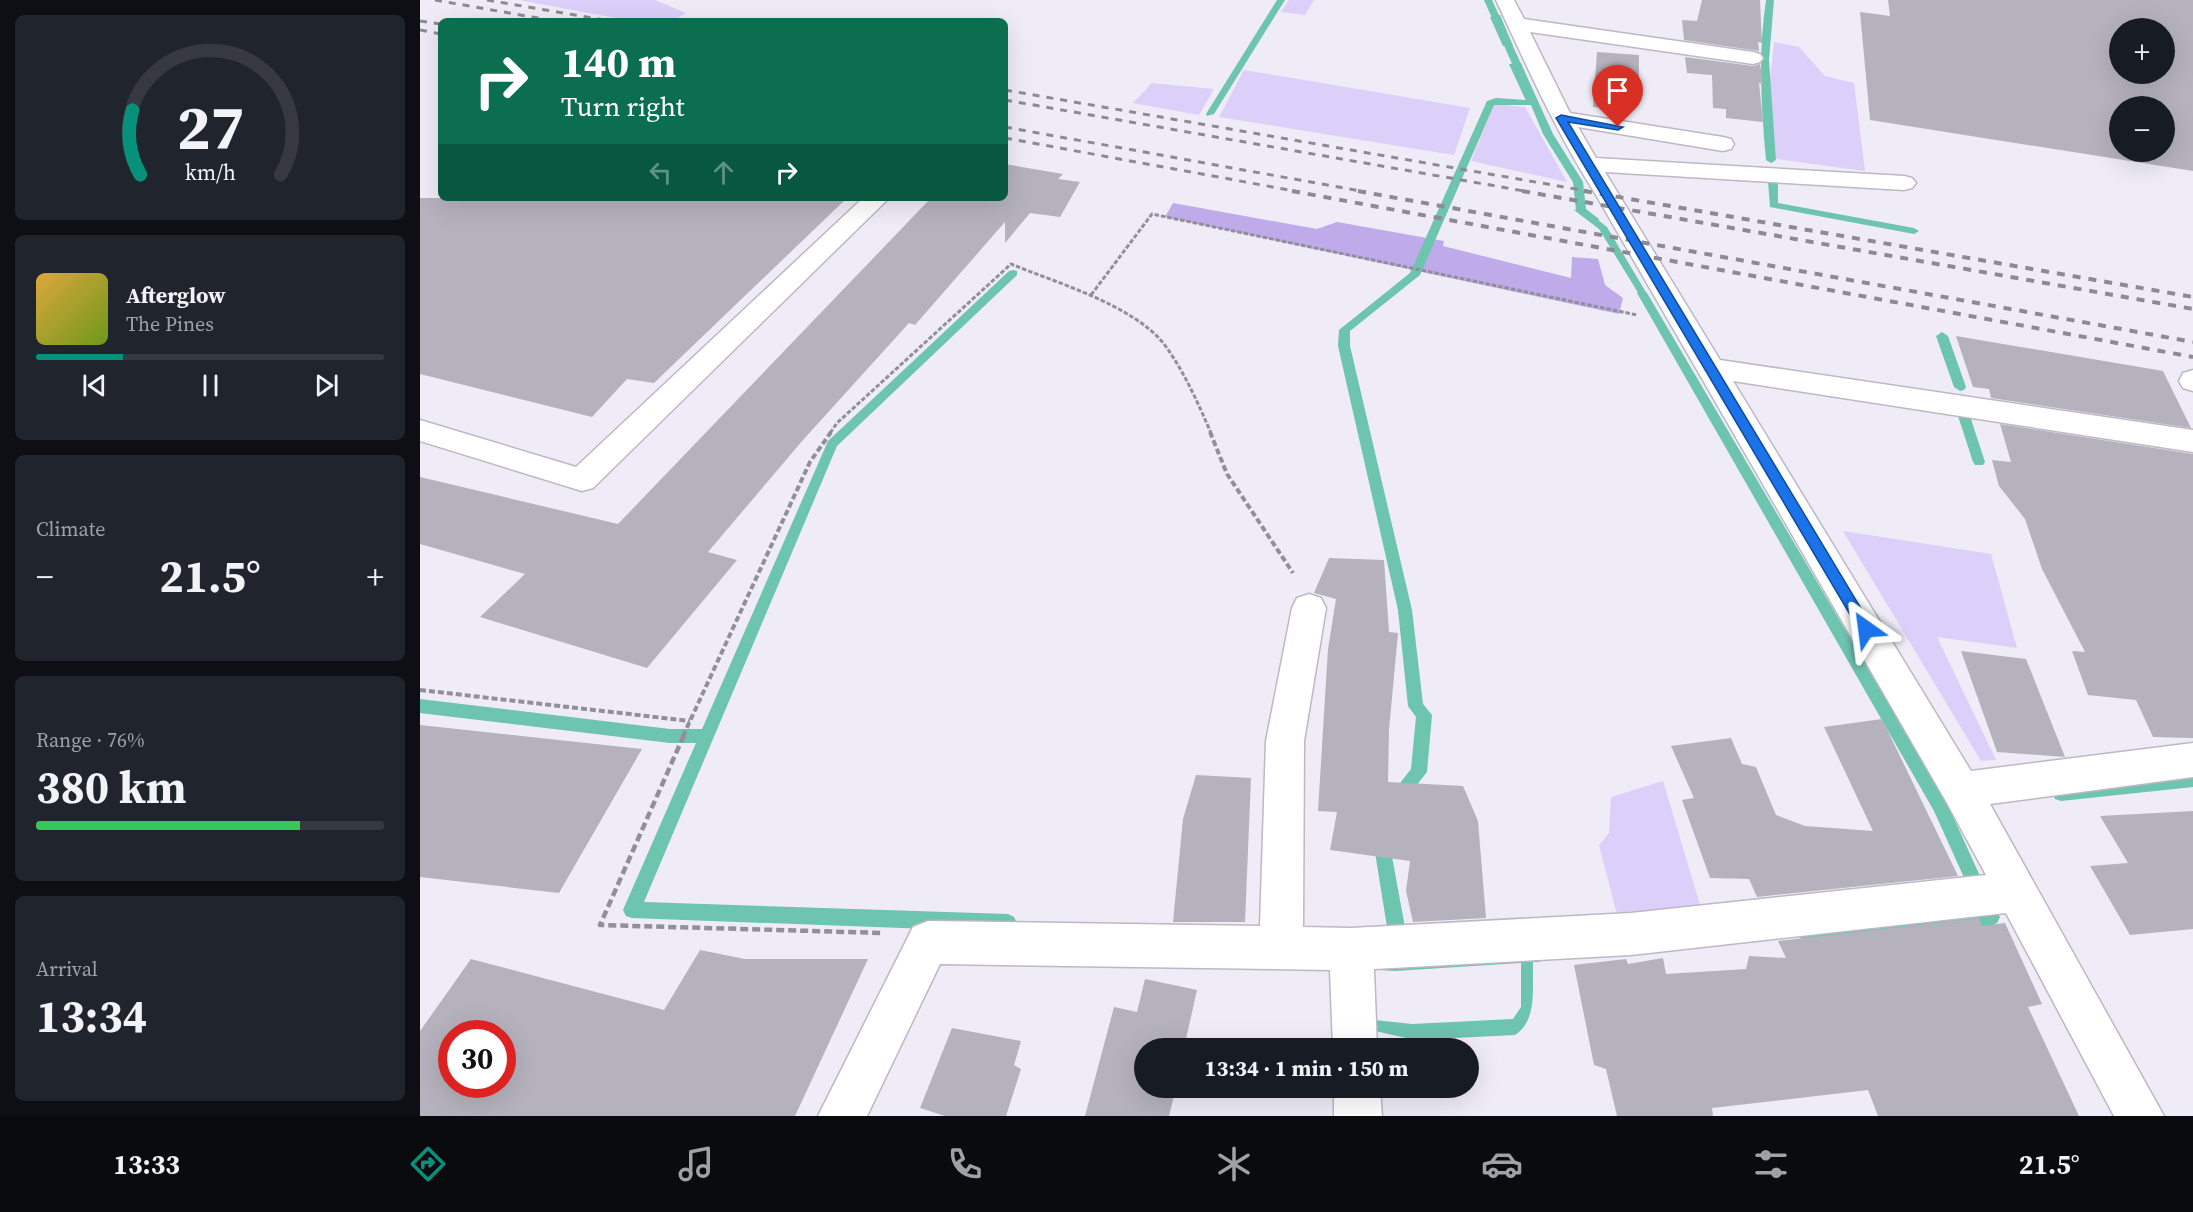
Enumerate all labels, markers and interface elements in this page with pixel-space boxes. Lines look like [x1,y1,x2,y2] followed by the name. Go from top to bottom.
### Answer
[2109,18,2175,162] map controls
[2109,18,2175,84] button: +
[561,33,676,91] text: 140 m
[462,42,540,120] icon: right
[1592,65,1643,127] pin
[1601,74,1634,107] icon: arrive
[176,84,244,170] text: 27
[561,88,685,125] text: Turn right
[2109,96,2175,162] button: −
[644,156,677,189] icon: left
[707,156,740,189] icon: ahead
[770,156,803,189] icon: right
[184,158,236,187] text: km/h
[126,280,226,310] text: Afterglow
[126,310,214,338] text: The Pines
[78,369,111,402] icon: previous
[194,369,227,402] icon: pause
[310,369,343,402] icon: next
[36,515,105,543] text: Climate
[159,545,261,607] text: 21.5°
[36,554,54,599] text: −
[367,554,384,599] text: +
[1834,597,1898,661] position arrow
[36,726,145,754] text: Range · 76%
[36,756,187,818] text: 380 km
[36,955,98,983] text: Arrival
[36,985,147,1047] text: 13:34
[438,1020,516,1098] speed limit sign: 30
[1205,1053,1408,1083] text: 13:34 · 1 min · 150 m
[407,1143,449,1185] icon: directions
[675,1143,717,1185] icon: music
[944,1143,986,1185] icon: phone
[1213,1143,1255,1185] icon: climate
[1481,1143,1523,1185] icon: car
[1750,1143,1792,1185] icon: filters
[113,1146,180,1183] text: 13:33
[2019,1146,2080,1183] text: 21.5°

